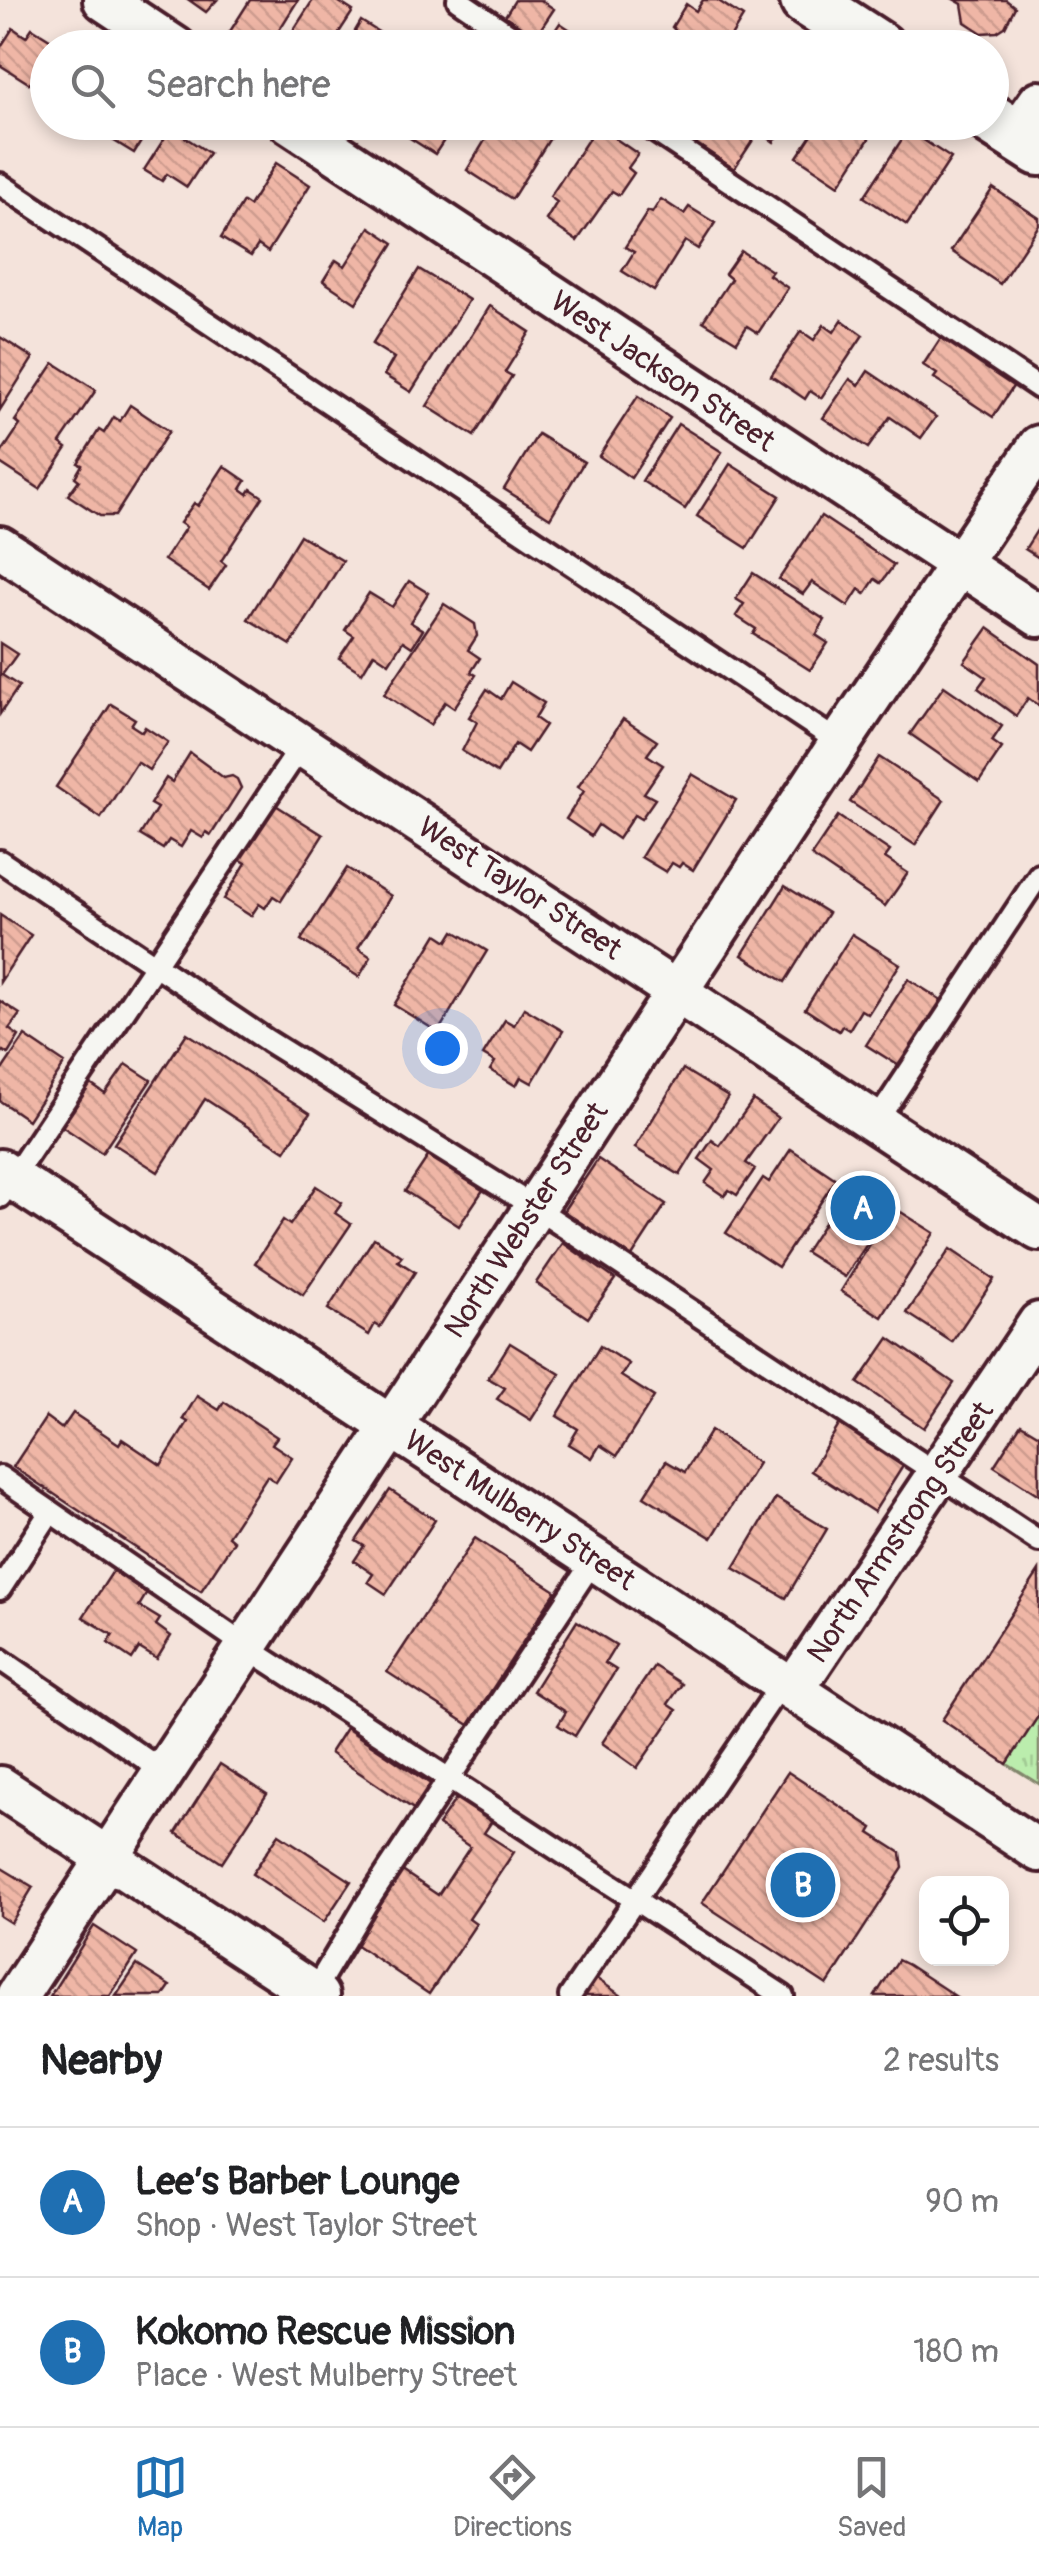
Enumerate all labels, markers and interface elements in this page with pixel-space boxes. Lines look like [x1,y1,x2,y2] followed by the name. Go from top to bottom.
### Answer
[30,30,1009,140] search box
[65,58,120,113] icon: search
[145,61,331,109] text: Search here
[544,283,783,461] street label: West Jackson Street
[411,809,629,969] street label: West Taylor Street
[417,1023,468,1074] your location
[436,1095,617,1345] street label: North Webster Street
[830,1170,896,1246] pin: A
[799,1394,1002,1670] street label: North Armstrong Street
[397,1422,643,1599] street label: West Mulberry Street
[770,1848,836,1922] pin: B
[919,1876,1009,1966] map controls
[919,1876,1009,1966] button: locate
[40,2035,162,2087] text: Nearby
[883,2041,999,2081] text: 2 results
[135,2158,459,2206] text: Lee’s Barber Lounge
[62,2182,83,2222] text: A
[925,2182,999,2222] text: 90 m
[135,2206,477,2246] text: Shop · West Taylor Street
[135,2308,515,2356] text: Kokomo Rescue Mission
[63,2332,82,2372] text: B
[913,2332,999,2372] text: 180 m
[135,2356,517,2396] text: Place · West Mulberry Street
[133,2450,188,2545] tab: Map
[453,2450,572,2545] tab: Directions
[837,2450,906,2545] tab: Saved

